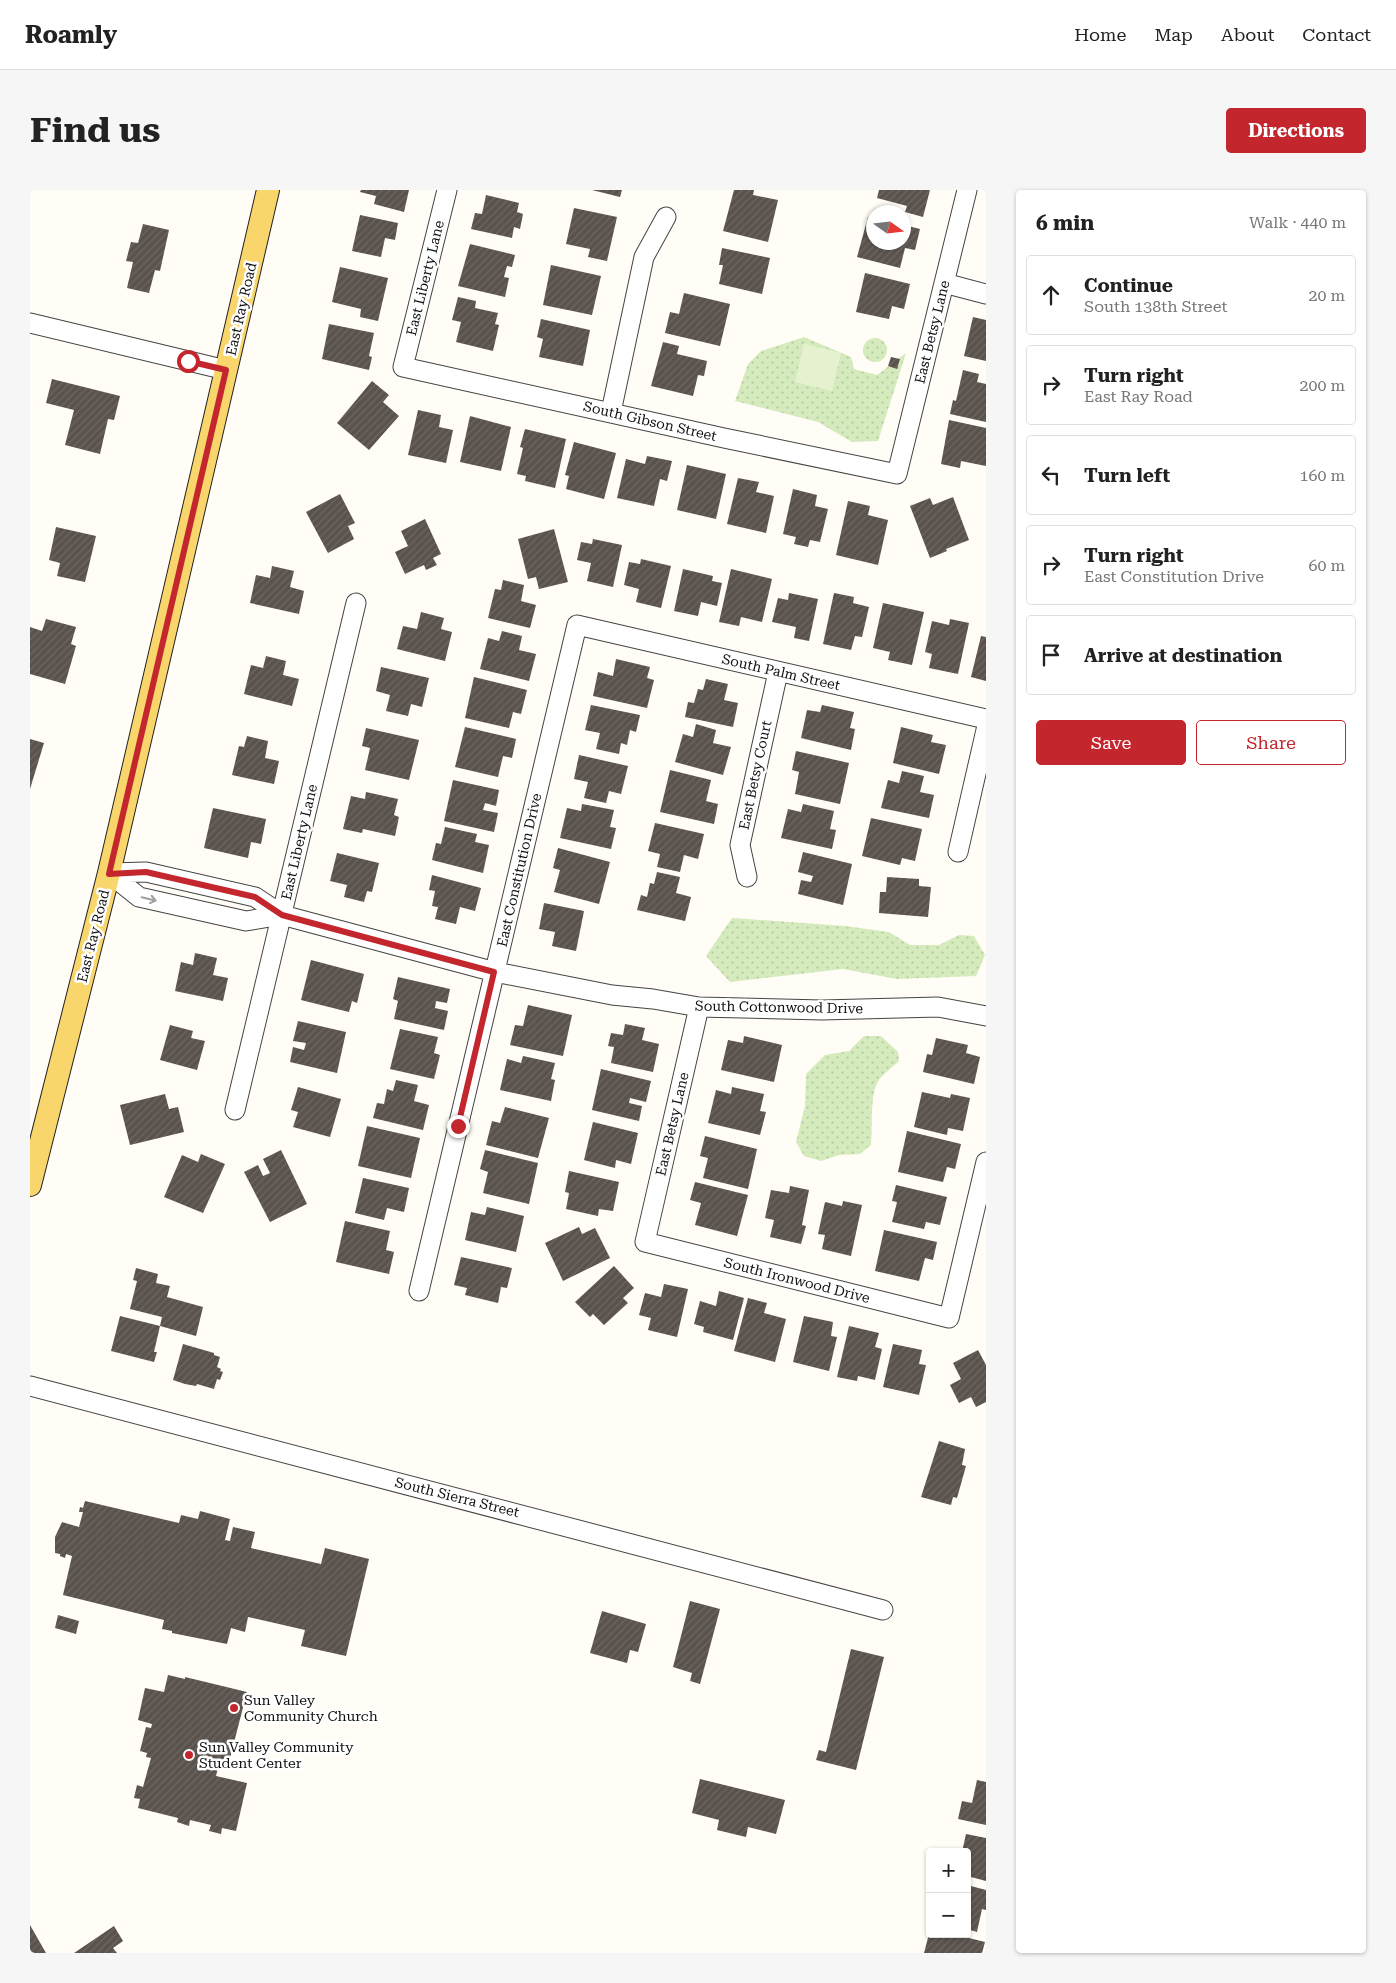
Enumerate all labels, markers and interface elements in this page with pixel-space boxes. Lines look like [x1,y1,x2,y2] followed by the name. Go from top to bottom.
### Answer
[25,21,117,49] text: Roamly
[1074,24,1126,45] text: Home
[1154,24,1193,45] text: Map
[1221,24,1274,45] text: About
[1302,24,1371,45] text: Contact
[1226,108,1366,153] button: Directions
[30,110,160,151] text: Find us
[866,205,911,250] north arrow
[1036,211,1094,235] text: 6 min
[1249,213,1346,232] text: Walk · 440 m
[403,218,447,337] street label: East Liberty Lane
[223,261,259,357] street label: East Ray Road
[1084,274,1173,297] text: Continue
[911,278,953,385] street label: East Betsy Lane
[1037,281,1065,309] icon: ahead
[1308,286,1345,305] text: 20 m
[1084,297,1228,316] text: South 138th Street
[177,350,200,373] route start
[1084,364,1184,387] text: Turn right
[1037,371,1065,399] icon: right
[1299,376,1345,395] text: 200 m
[1084,387,1193,406] text: East Ray Road
[582,398,718,444] street label: South Gibson Street
[1037,461,1065,489] icon: left
[1084,464,1170,487] text: Turn left
[1299,466,1345,485] text: 160 m
[1084,544,1184,567] text: Turn right
[1037,551,1065,579] icon: right
[1308,556,1345,575] text: 60 m
[1084,567,1264,586] text: East Constitution Drive
[1037,641,1065,669] icon: arrive
[1084,644,1282,667] text: Arrive at destination
[720,651,842,693] street label: South Palm Street
[736,719,774,831] street label: East Betsy Court
[1036,720,1186,765] button: Save
[1196,720,1346,765] button: Share
[278,782,320,901] street label: East Liberty Lane
[493,791,545,949] street label: East Constitution Drive
[74,888,112,984] street label: East Ray Road
[141,895,157,904] one-way arrow
[695,998,864,1016] street label: South Cottonwood Drive
[652,1070,692,1177] street label: East Betsy Lane
[447,1115,470,1138] route end
[722,1254,872,1306] street label: South Ironwood Drive
[393,1474,521,1520] street label: South Sierra Street
[244,1692,378,1724] place label: Sun Valley Community Church
[228,1702,240,1714] marker: Sun Valley Community Church
[199,1739,354,1771] place label: Sun Valley Community Student Center
[183,1749,195,1761] marker: Sun Valley Community Student Center
[926,1848,971,1938] map controls
[926,1848,971,1893] button: +
[926,1893,971,1938] button: −

